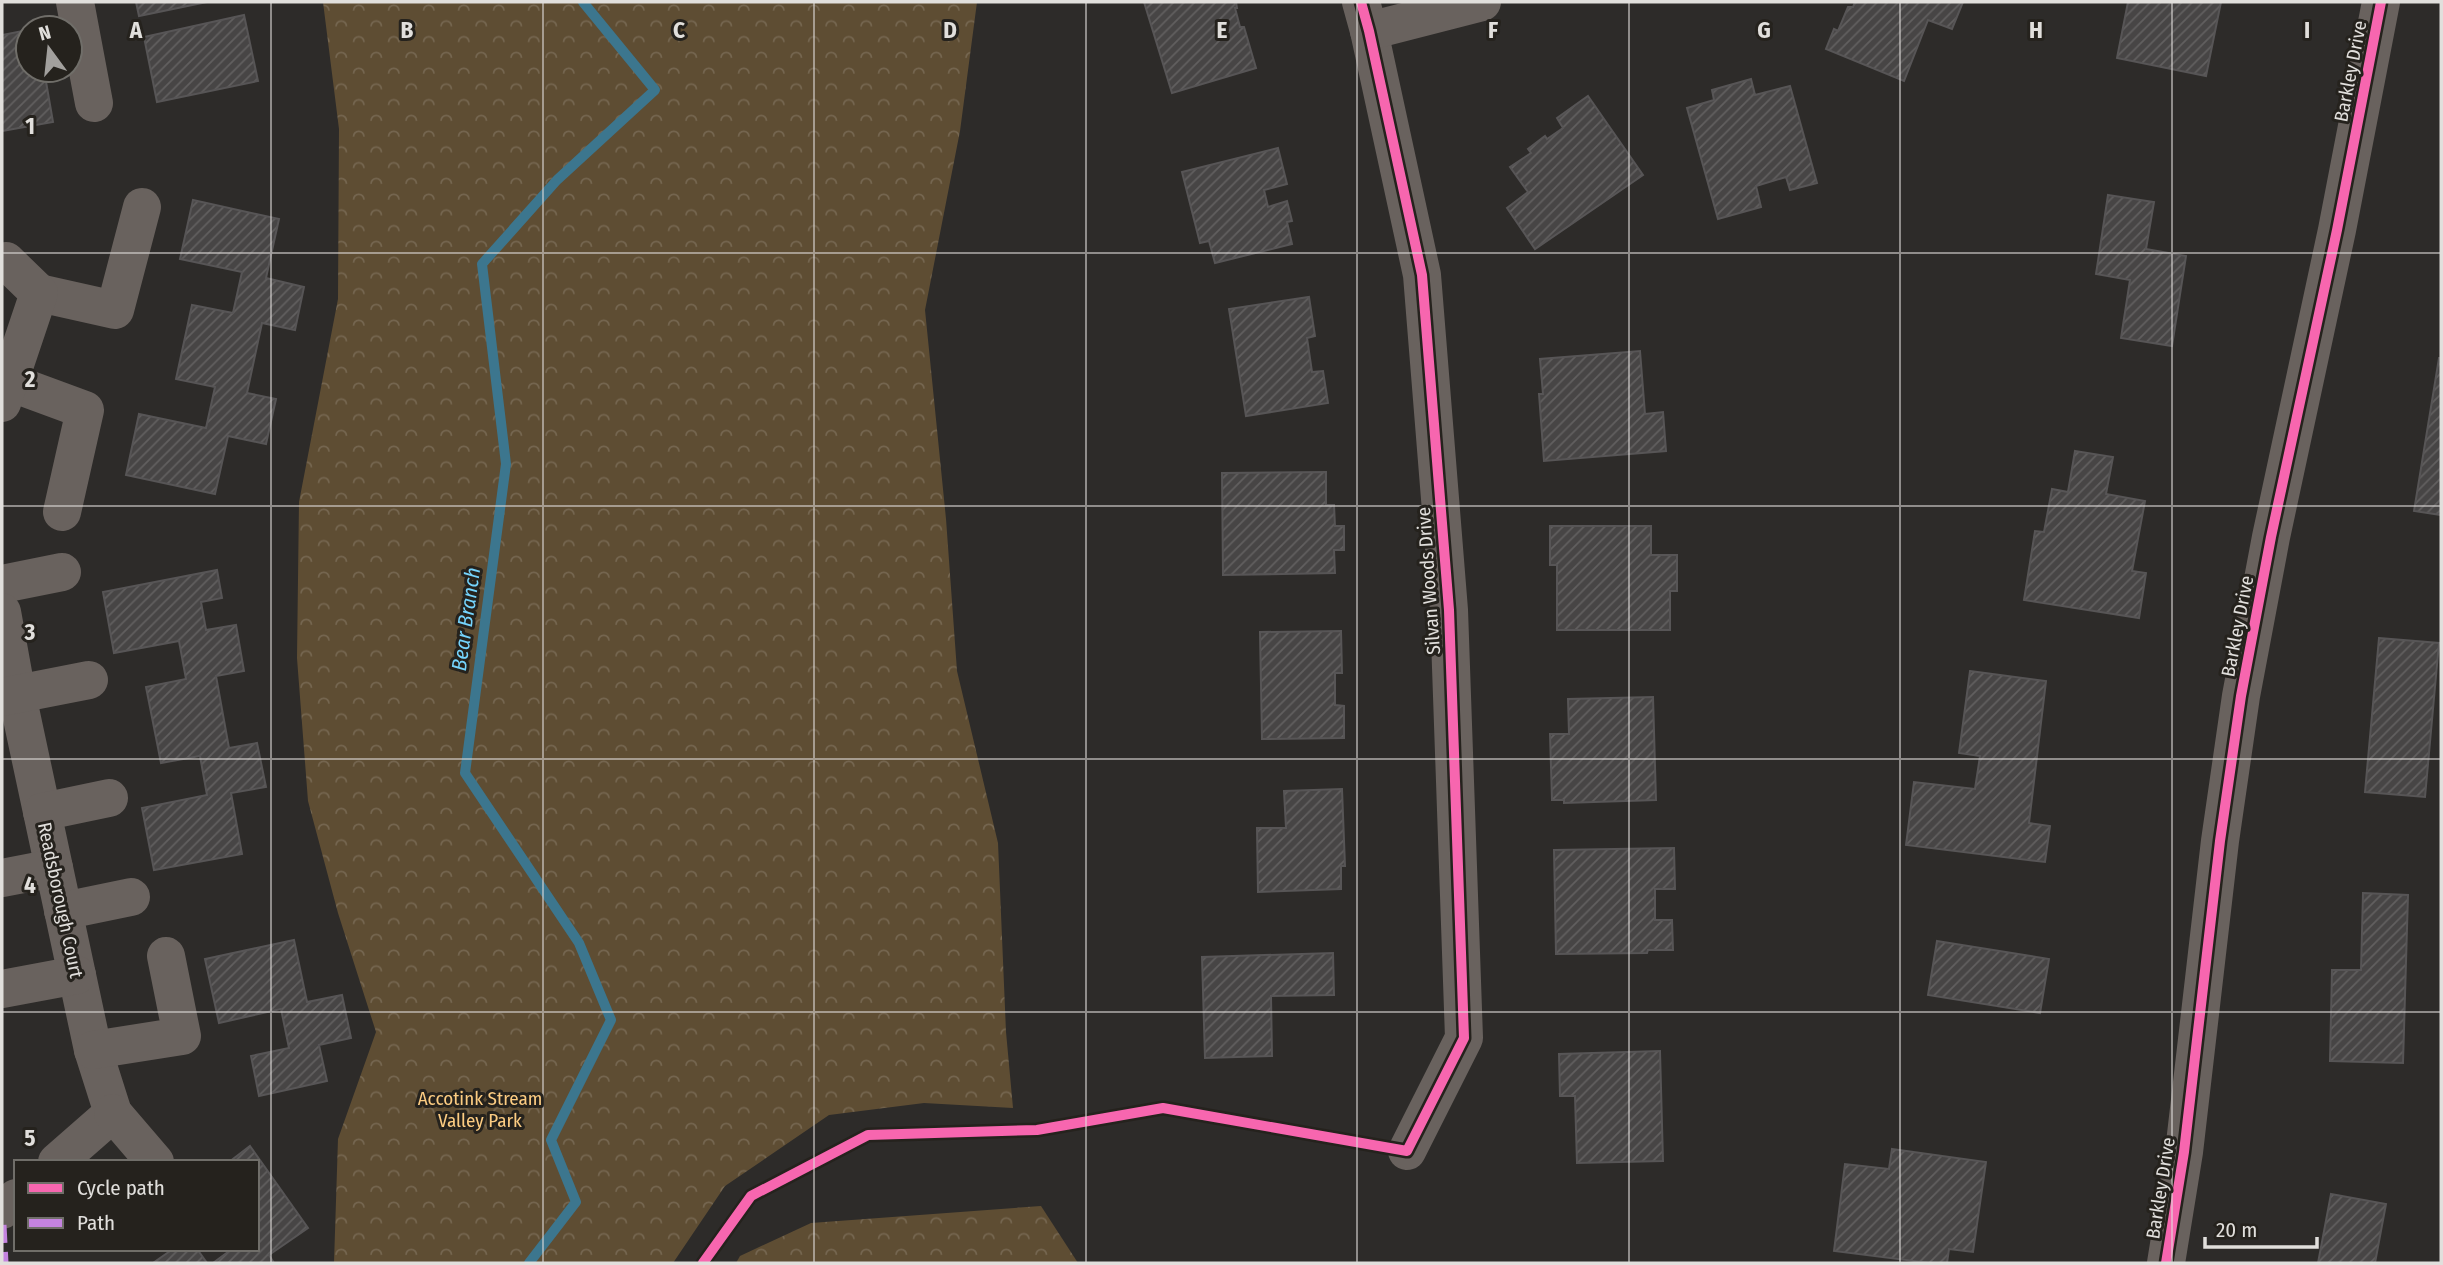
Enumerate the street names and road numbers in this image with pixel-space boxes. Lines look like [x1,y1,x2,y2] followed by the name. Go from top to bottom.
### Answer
[2329,19,2372,124] street label: Barkley Drive
[1412,506,1445,656] street label: Silvan Woods Drive
[2216,574,2259,679] street label: Barkley Drive
[33,820,88,981] street label: Readsborough Court
[2141,1136,2180,1241] street label: Barkley Drive

